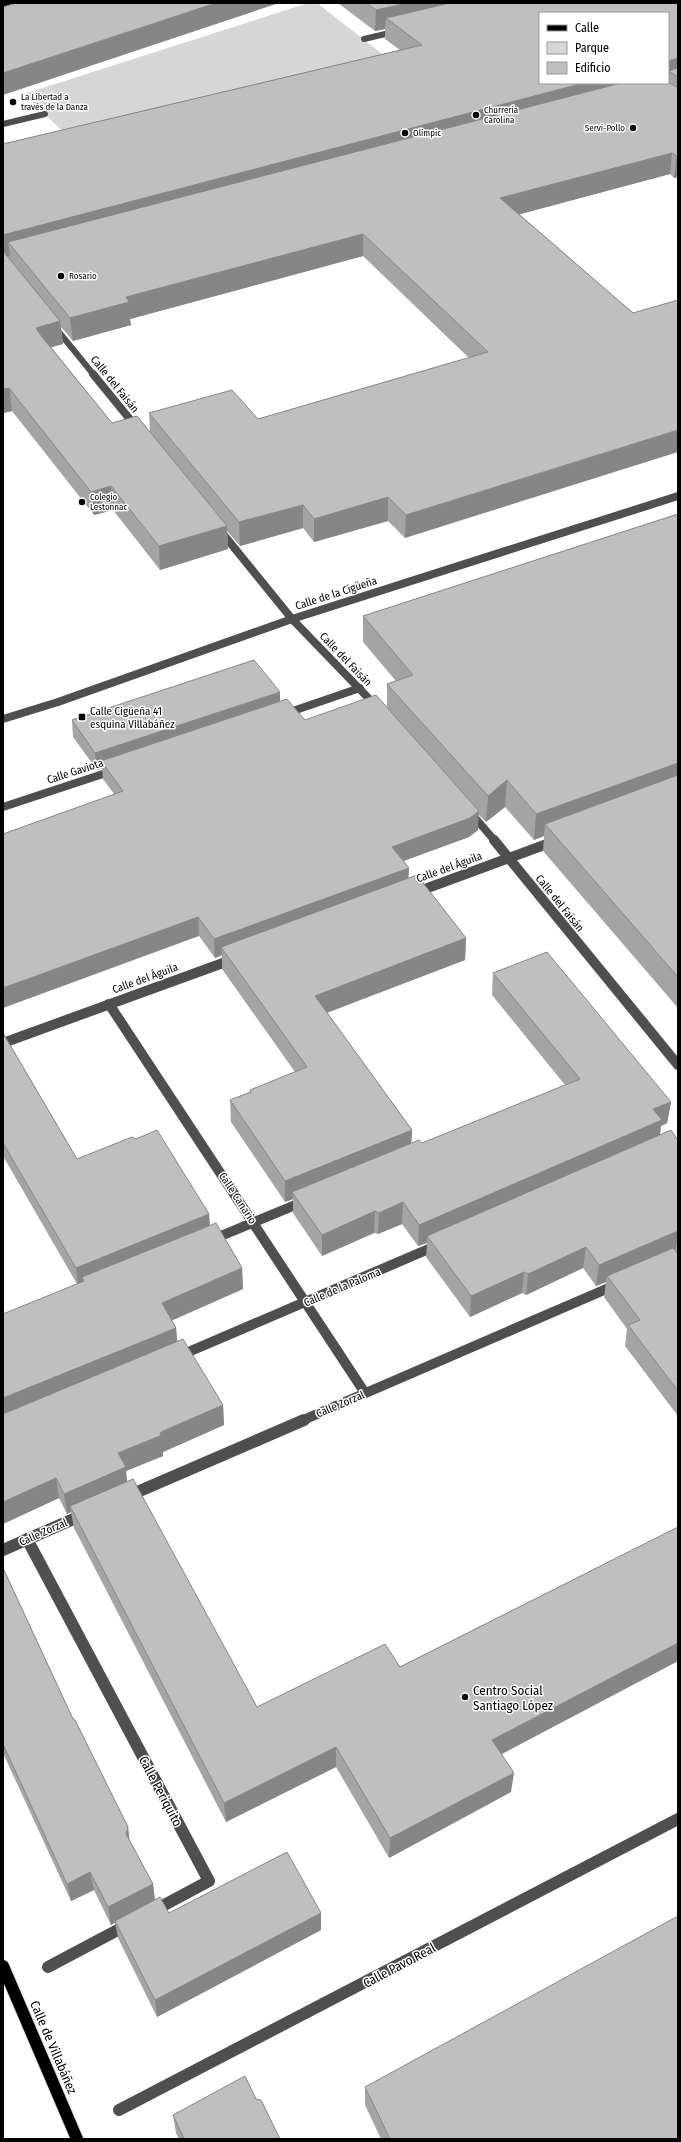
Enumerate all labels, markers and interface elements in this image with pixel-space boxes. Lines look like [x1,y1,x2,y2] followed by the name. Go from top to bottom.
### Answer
[539,12,669,84] legend
[575,21,599,35] text: Calle
[575,41,609,55] text: Parque
[575,61,611,75] text: Edificio
[21,92,88,112] place label: La Libertad a través de la Danza
[8,97,18,107] marker: La Libertad a través de la Danza
[484,105,519,125] place label: Churrería Carolina
[471,110,481,120] marker: Churrería Carolina
[585,123,625,133] place label: Servi-Pollo
[628,123,638,133] marker: Servi-Pollo
[400,128,410,138] marker: Olimpic
[413,128,441,138] place label: Olimpic
[56,271,66,281] marker: Rosario
[69,271,97,281] place label: Rosario
[88,353,142,415] street label: Calle del Faisán
[90,492,128,512] place label: Colegio Lestonnac
[77,497,87,507] marker: Colegio Lestonnac
[294,574,379,613] street label: Calle de la Cigüeña
[317,630,374,689] street label: Calle del Faisán
[90,705,175,731] place label: Calle Cigüeña 41 esquina Villabáñez
[77,712,87,722] marker: Calle Cigüeña 41 esquina Villabáñez
[45,756,105,787] street label: Calle Gaviota
[414,849,484,885] street label: Calle del Águila
[533,872,587,934] street label: Calle del Faisán
[110,960,180,996] street label: Calle del Águila
[216,1170,259,1227] street label: Calle Canario
[302,1265,383,1310] street label: Calle de la Paloma
[314,1388,366,1420] street label: Calle Zorzal
[17,1516,69,1549] street label: Calle Zorzal
[473,1683,553,1713] place label: Centro Social Santiago López
[460,1692,470,1702] marker: Centro Social Santiago López
[136,1753,185,1829] street label: Calle Periquito
[360,1940,438,1991] street label: Calle Pavo Real
[27,1998,80,2096] street label: Calle de Villabáñez

